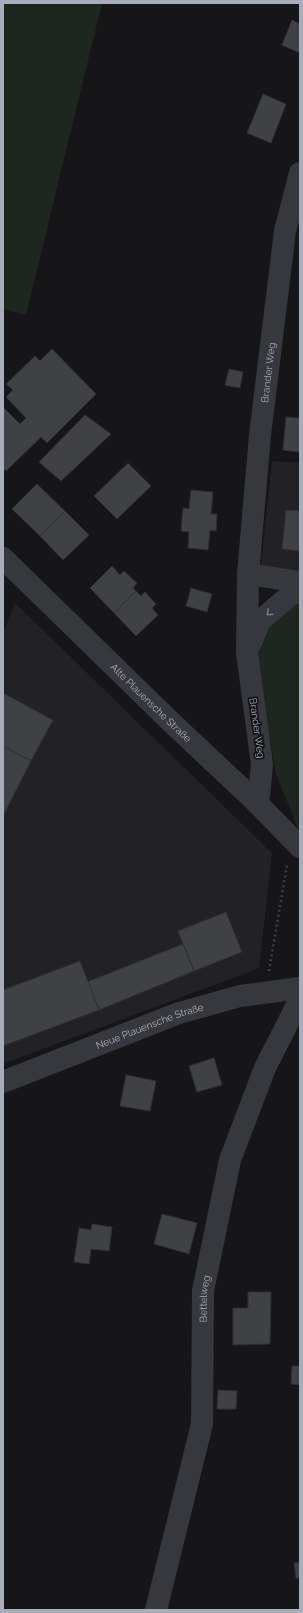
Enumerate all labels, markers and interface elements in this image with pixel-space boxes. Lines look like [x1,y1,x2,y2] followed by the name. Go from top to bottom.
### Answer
[258,342,277,403] street label: Brander Weg
[266,609,274,616] one-way arrow
[109,661,194,744] street label: Alte Plauensche Straße
[247,697,267,759] street label: Brander Weg
[94,1001,205,1051] street label: Neue Plauensche Straße
[197,1274,212,1322] street label: Bettelweg

